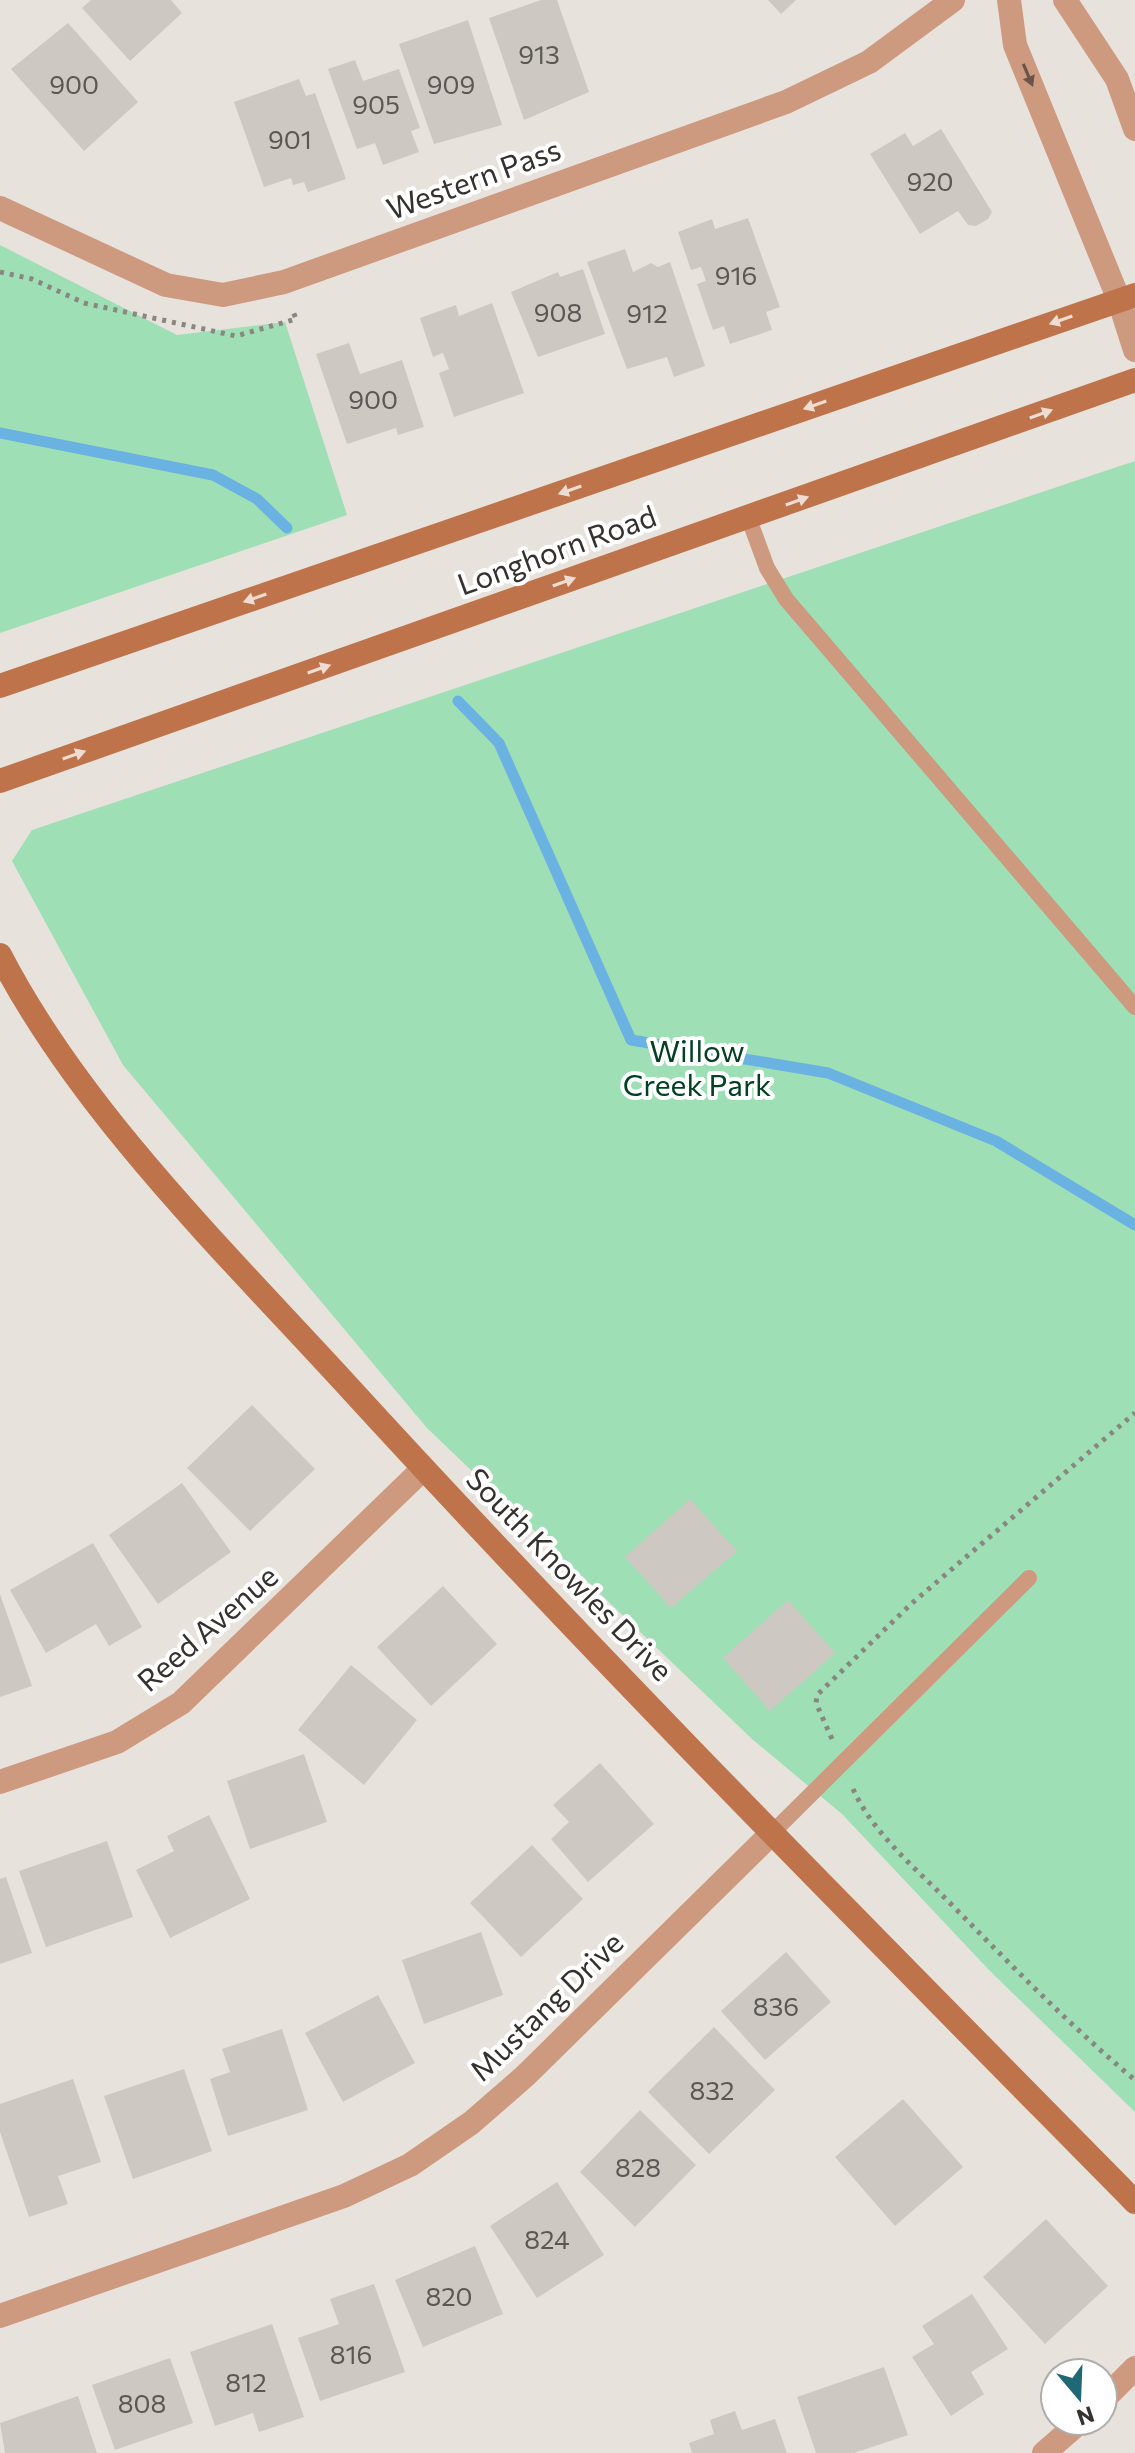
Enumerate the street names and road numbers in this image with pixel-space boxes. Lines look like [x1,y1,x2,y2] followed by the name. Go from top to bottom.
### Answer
[381,129,565,226] street label: Western Pass
[452,496,661,602] street label: Longhorn Road
[460,1459,682,1687] street label: South Knowles Drive
[129,1556,284,1698] street label: Reed Avenue
[461,1923,630,2088] street label: Mustang Drive

